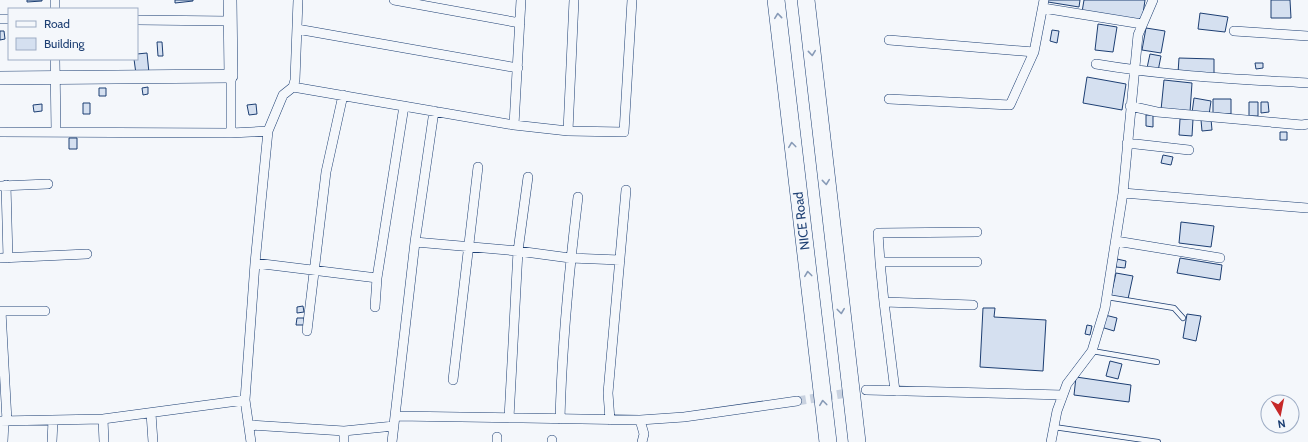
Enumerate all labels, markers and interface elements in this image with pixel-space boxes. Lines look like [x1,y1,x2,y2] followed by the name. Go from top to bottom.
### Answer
[8,8,138,60] legend
[773,13,782,19] one-way arrow
[44,16,70,31] text: Road
[44,36,86,51] text: Building
[807,50,816,56] one-way arrow
[788,142,797,148] one-way arrow
[821,179,830,185] one-way arrow
[789,191,813,251] street label: NICE Road
[804,271,813,277] one-way arrow
[836,308,845,314] one-way arrow
[1260,394,1300,434] north arrow
[819,400,828,406] one-way arrow
[1277,416,1287,431] text: N

